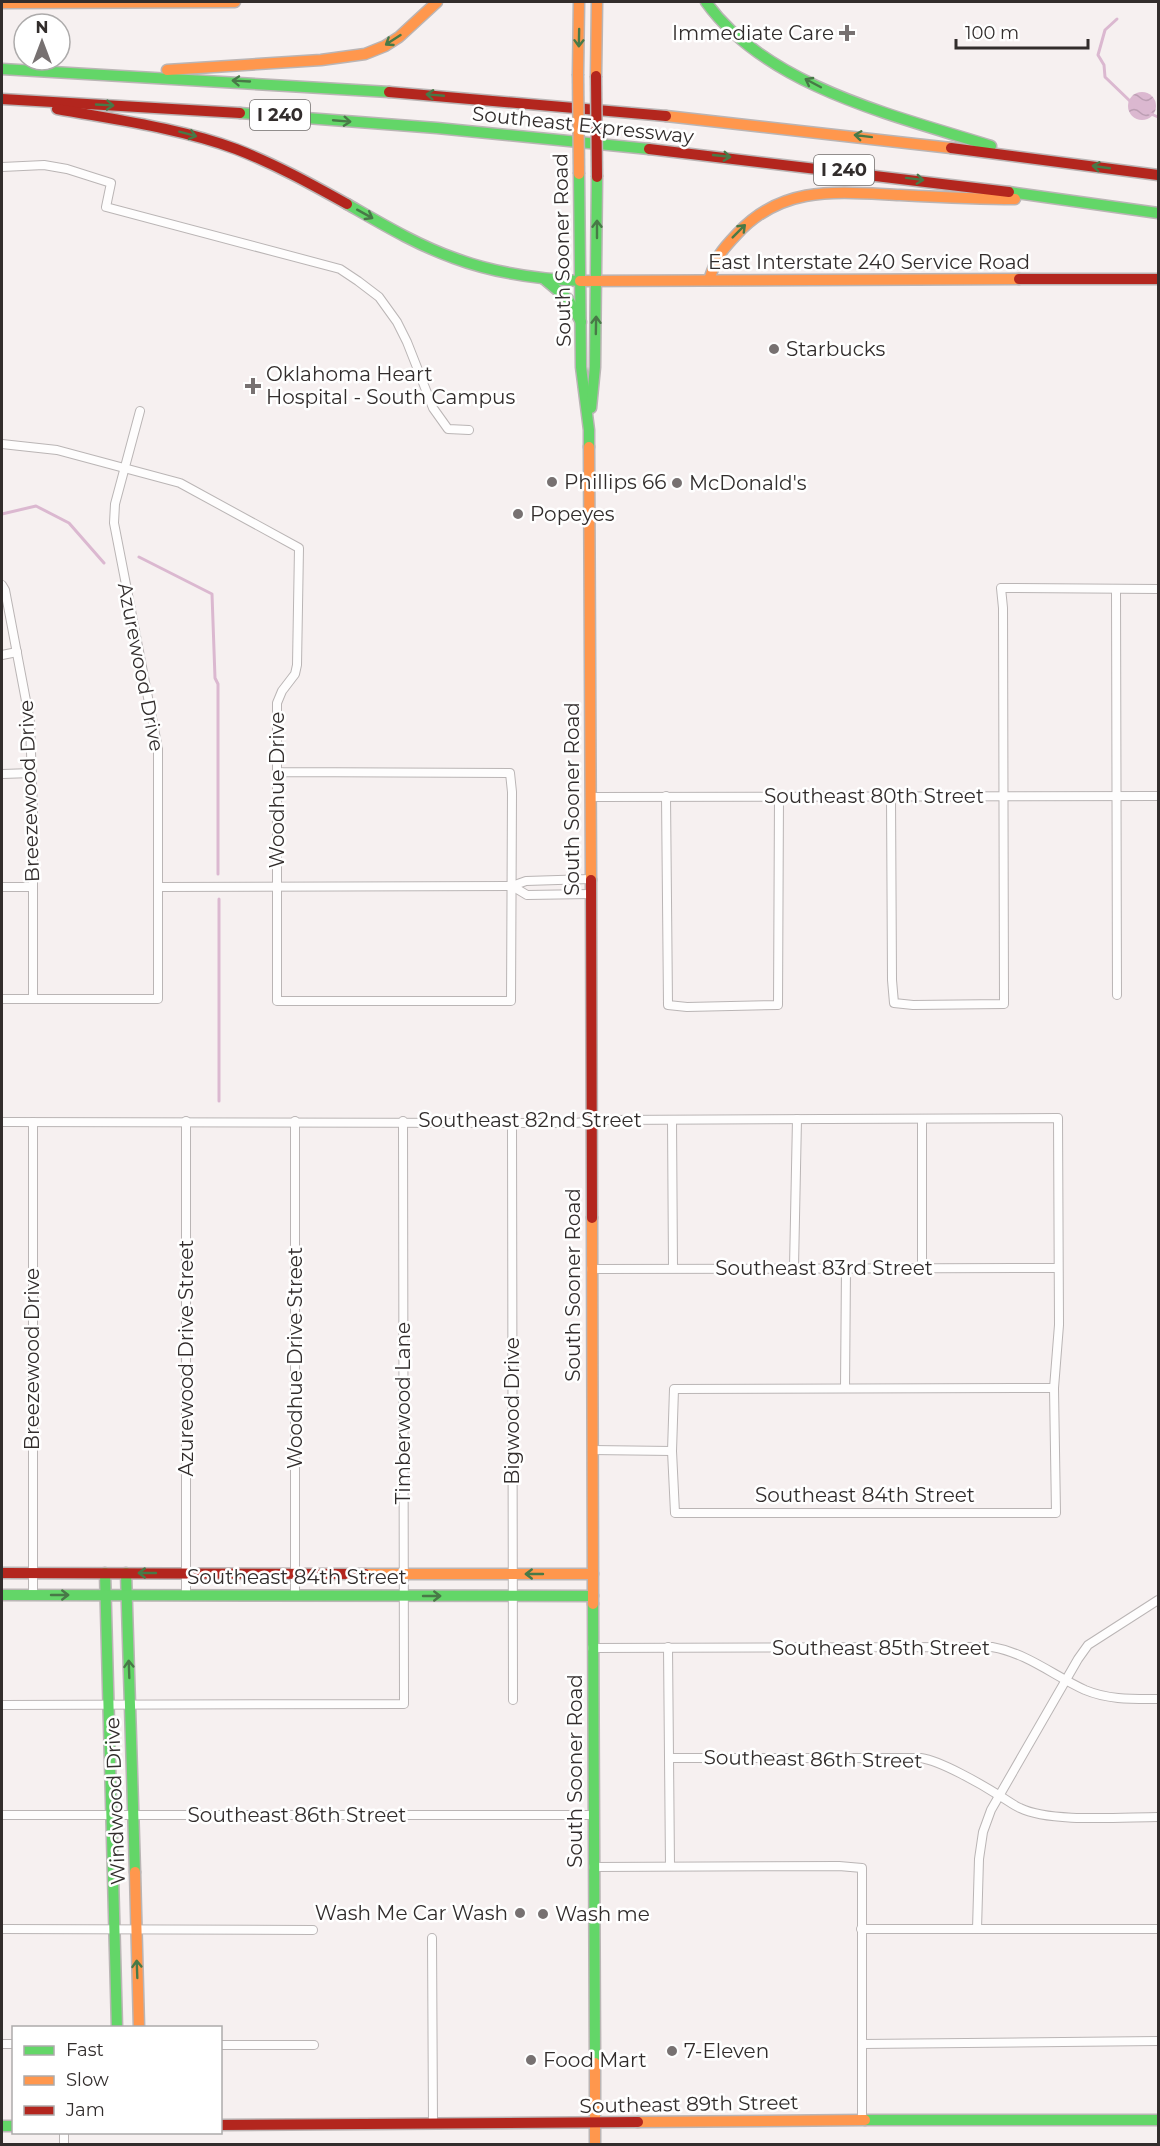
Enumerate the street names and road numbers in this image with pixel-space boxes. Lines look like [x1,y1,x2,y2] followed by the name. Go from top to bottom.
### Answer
[250,100,310,130] road number: I 240
[471,101,695,149] street label: Southeast Expressway
[548,153,576,347] street label: South Sooner Road
[814,155,874,185] road number: I 240
[708,250,1030,274] street label: East Interstate 240 Service Road
[113,581,169,753] street label: Azurewood Drive
[14,699,44,883] street label: Breezewood Drive
[560,702,584,896] street label: South Sooner Road
[265,712,289,868] street label: Woodhue Drive
[764,784,984,808] street label: Southeast 80th Street
[418,1108,642,1132] street label: Southeast 82nd Street
[561,1188,585,1382] street label: South Sooner Road
[174,1240,198,1476] street label: Azurewood Drive Street
[283,1247,307,1469] street label: Woodhue Drive Street
[715,1256,933,1280] street label: Southeast 83rd Street
[20,1268,44,1450] street label: Breezewood Drive
[391,1322,415,1504] street label: Timberwood Lane
[500,1337,524,1485] street label: Bigwood Drive
[755,1483,975,1507] street label: Southeast 84th Street
[187,1565,407,1589] street label: Southeast 84th Street
[772,1636,990,1660] street label: Southeast 85th Street
[563,1674,587,1868] street label: South Sooner Road
[100,1717,130,1885] street label: Windwood Drive
[703,1745,923,1773] street label: Southeast 86th Street
[188,1803,406,1827] street label: Southeast 86th Street
[579,2090,799,2118] street label: Southeast 89th Street

